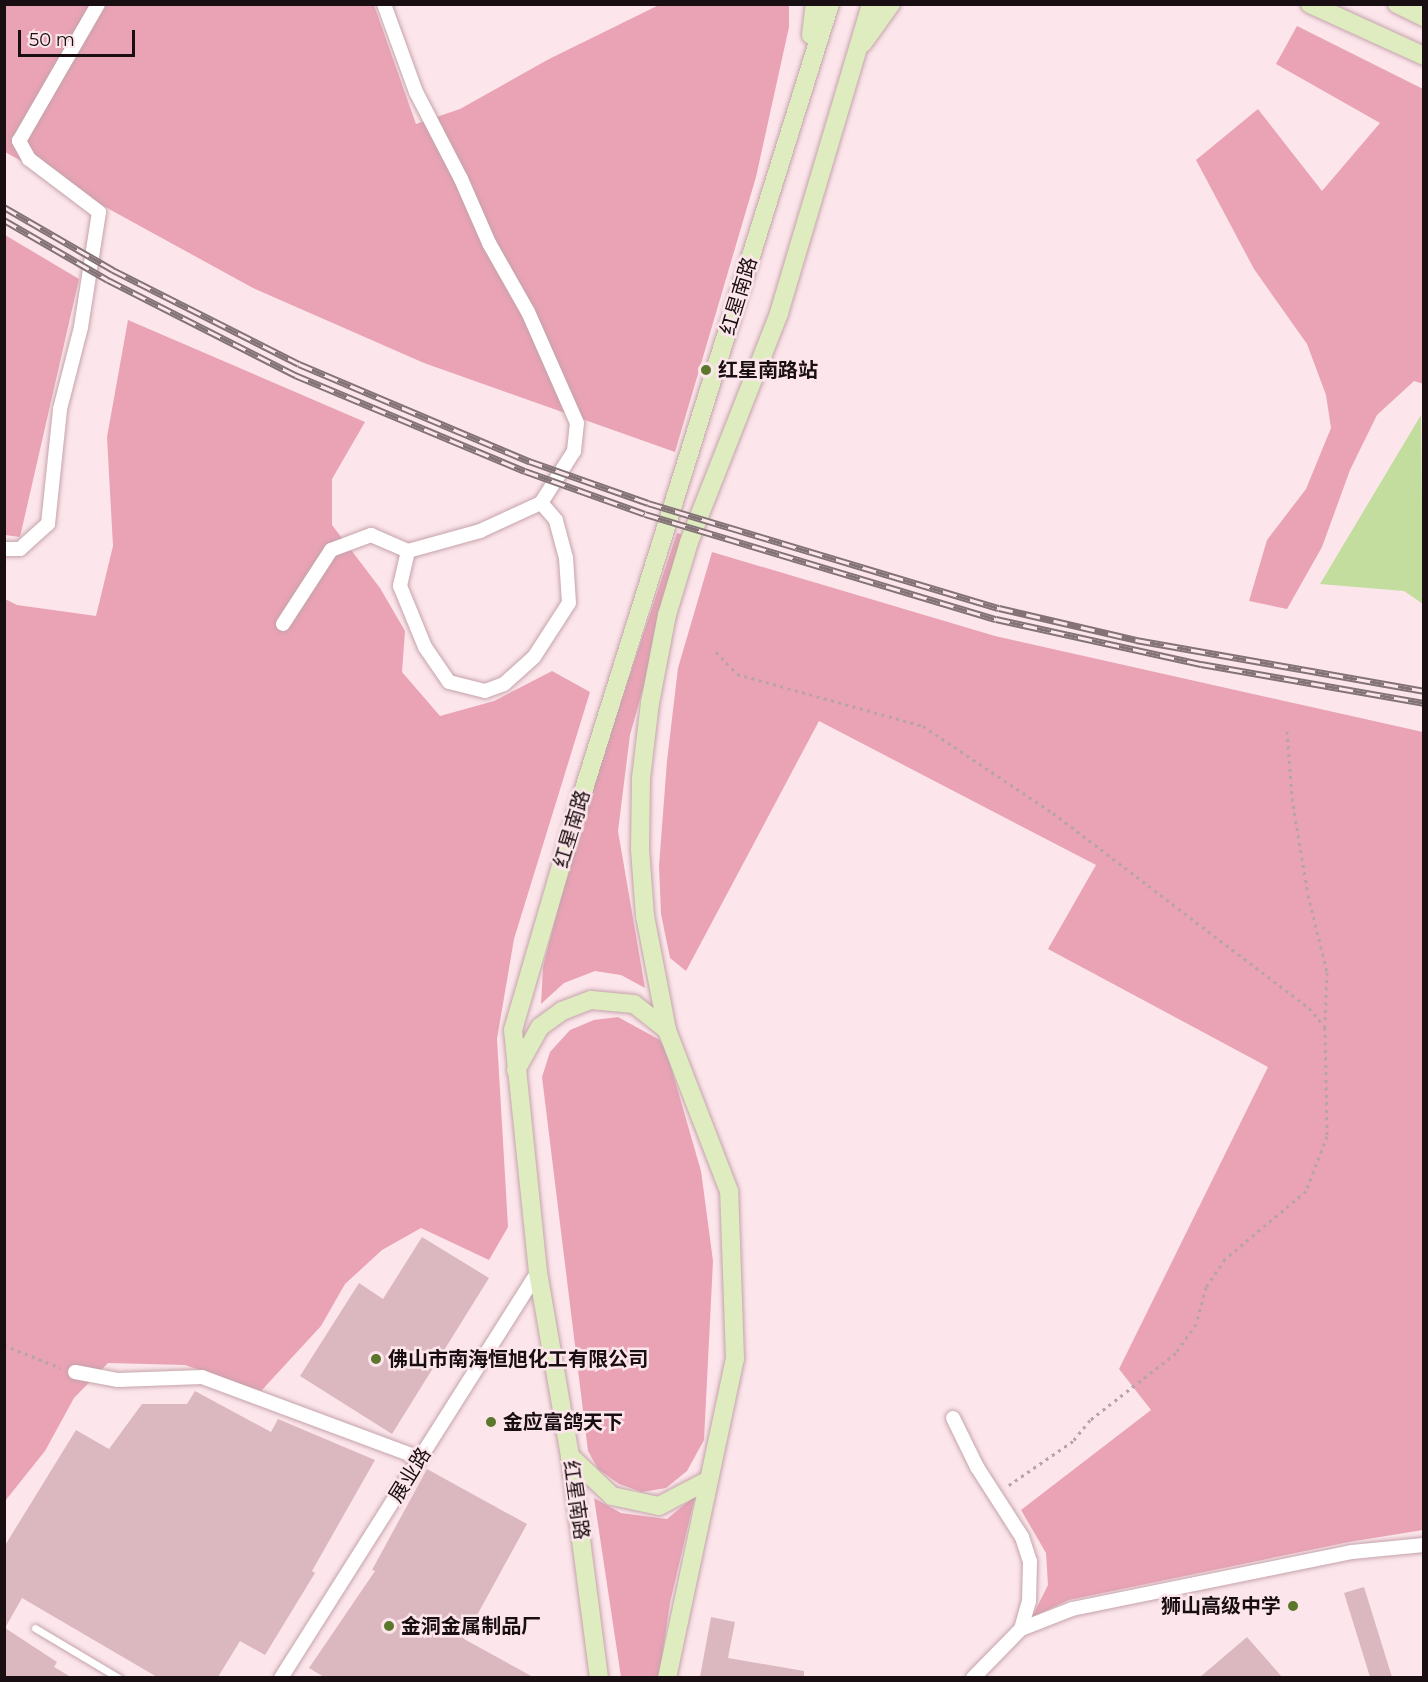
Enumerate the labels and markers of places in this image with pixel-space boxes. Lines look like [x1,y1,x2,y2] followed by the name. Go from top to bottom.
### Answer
[718,358,818,382] place label: 红星南路站
[699,363,713,377] marker: 红星南路站
[388,1347,648,1371] place label: 佛山市南海恒旭化工有限公司
[369,1352,383,1366] marker: 佛山市南海恒旭化工有限公司
[503,1410,623,1434] place label: 金应富鸽天下
[484,1415,498,1429] marker: 金应富鸽天下
[1161,1594,1281,1618] place label: 狮山高级中学
[1286,1599,1300,1613] marker: 狮山高级中学
[401,1614,541,1638] place label: 金洞金属制品厂
[382,1619,396,1633] marker: 金洞金属制品厂

